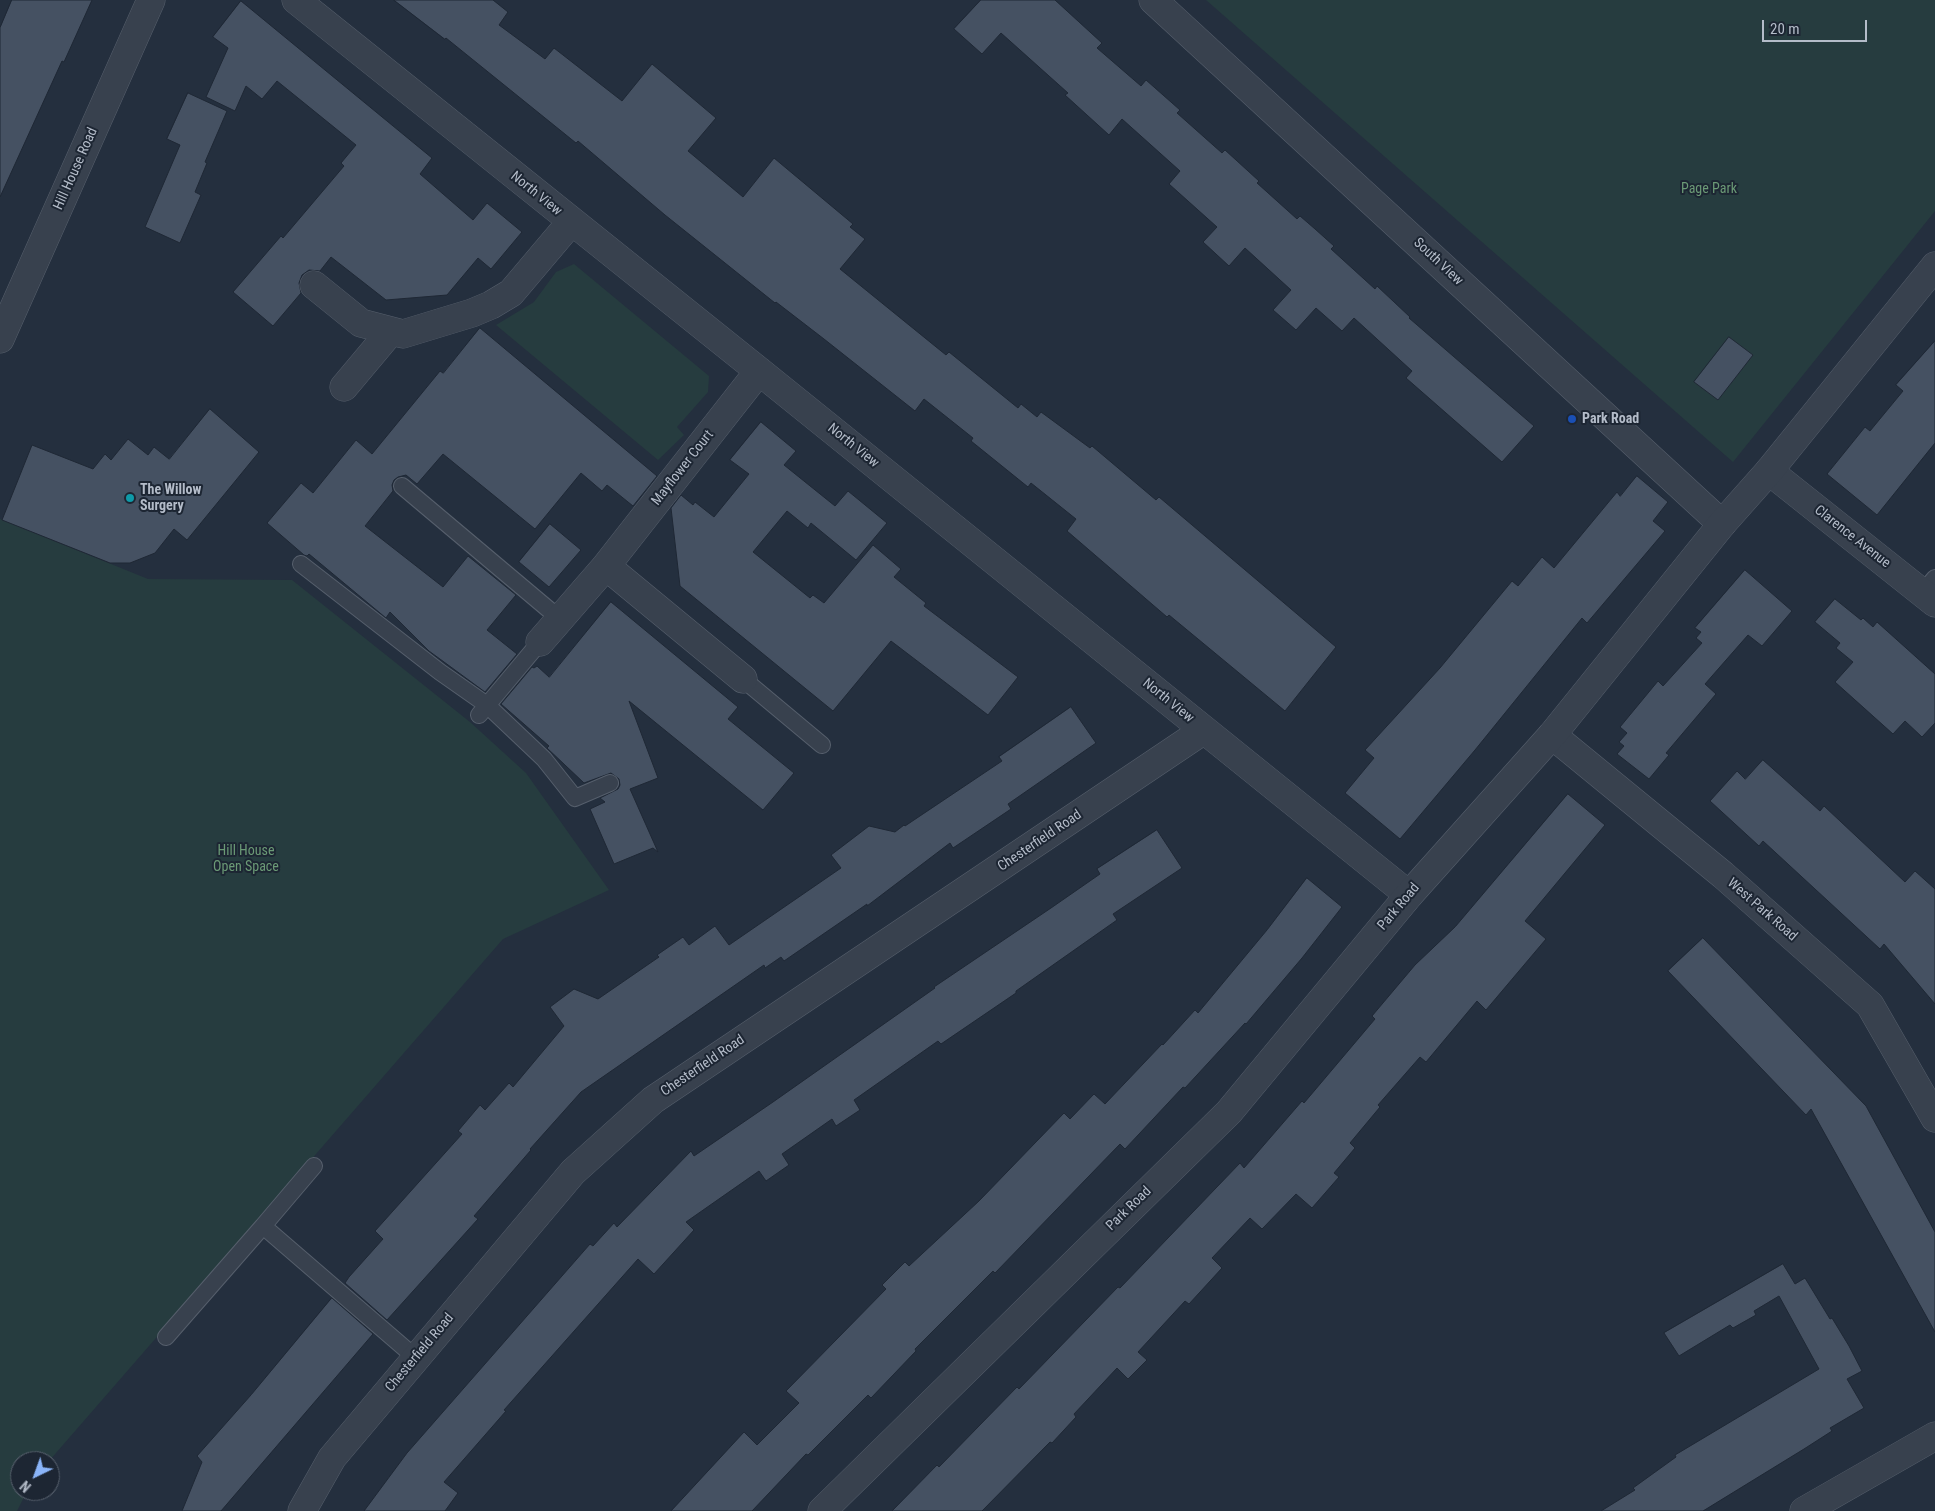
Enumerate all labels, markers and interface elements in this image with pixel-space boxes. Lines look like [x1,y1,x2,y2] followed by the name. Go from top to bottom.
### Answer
[1765,10,1870,42] scale bar
[1770,20,1800,38] text: 20 m
[50,125,102,213] street label: Hill House Road
[507,168,565,220] street label: North View
[1681,181,1737,197] park label: Page Park
[1410,235,1466,289] street label: South View
[1582,411,1639,427] place label: Park Road
[1566,413,1578,425] marker: Park Road
[824,420,882,472] street label: North View
[648,427,718,509] street label: Mayflower Court
[140,482,201,514] place label: The Willow Surgery
[124,492,136,504] marker: The Willow Surgery
[1811,502,1893,572] street label: Clarence Avenue
[1139,675,1197,727] street label: North View
[995,807,1085,875] street label: Chesterfield Road
[213,843,279,876] park label: Hill House Open Space
[1724,875,1800,945] street label: West Park Road
[1374,880,1424,934] street label: Park Road
[658,1032,748,1100] street label: Chesterfield Road
[1103,1183,1155,1235] street label: Park Road
[382,1310,458,1396] street label: Chesterfield Road
[10,1451,60,1501] north arrow
[17,1478,34,1495] text: N

